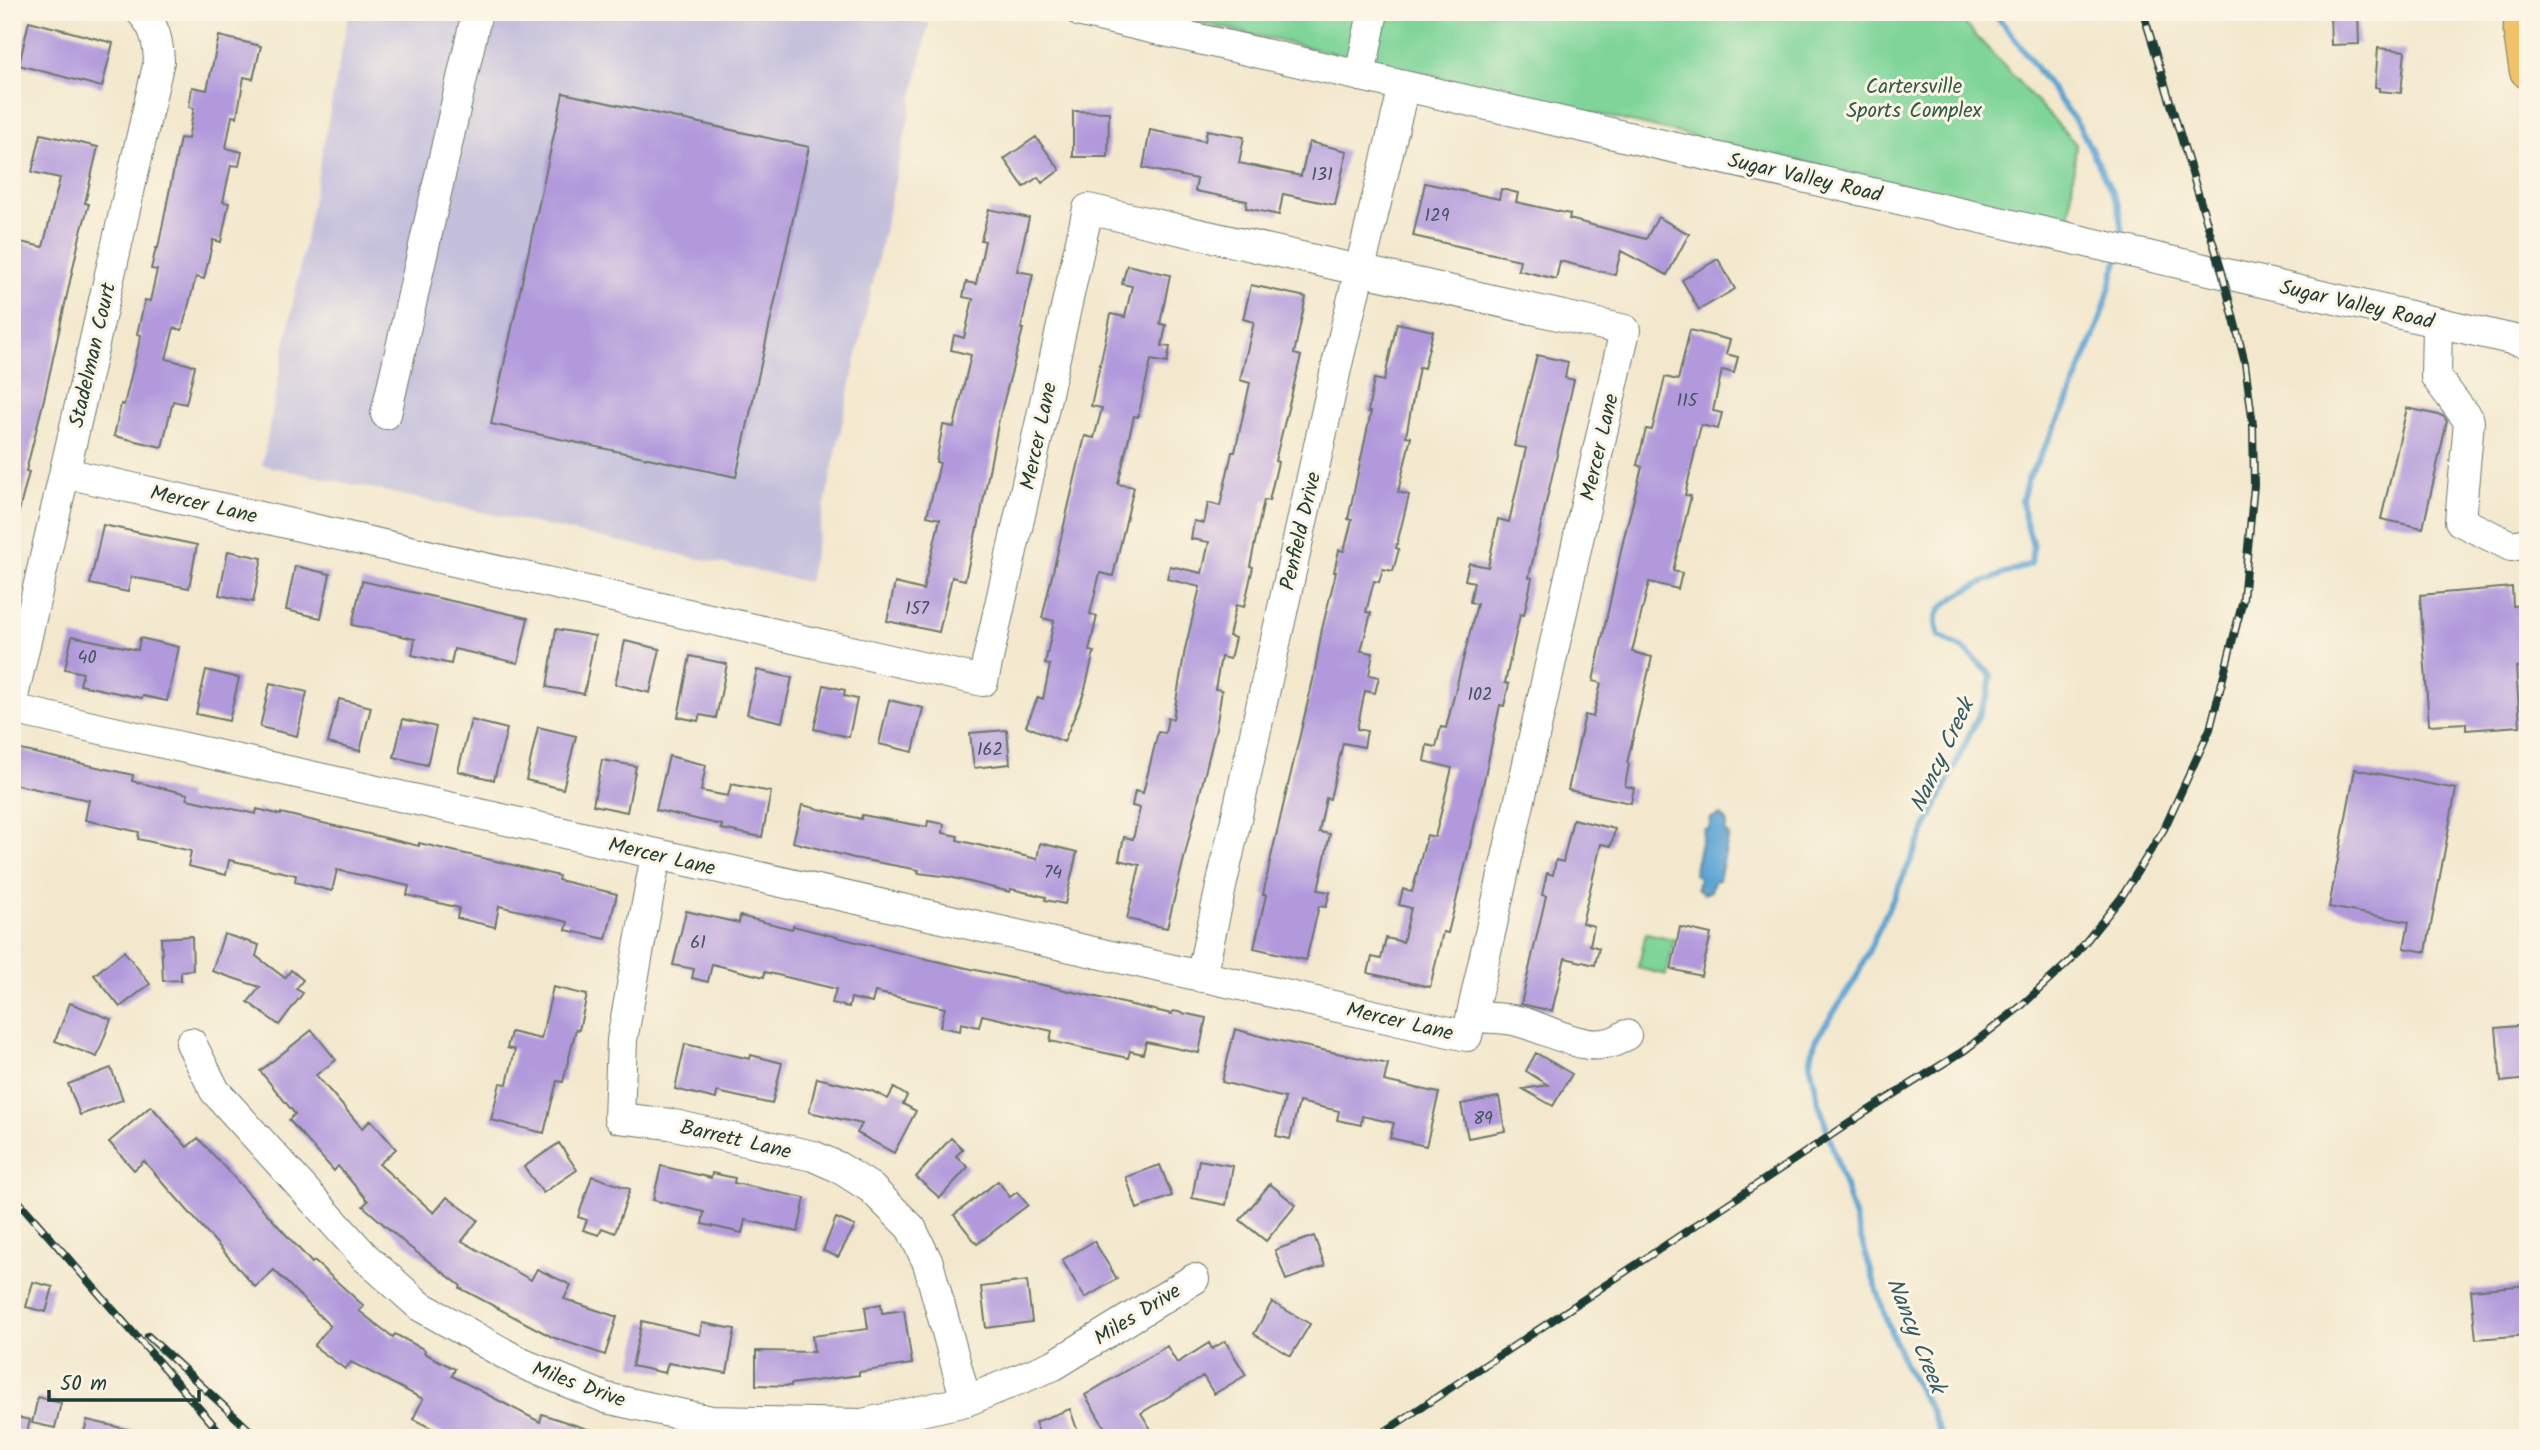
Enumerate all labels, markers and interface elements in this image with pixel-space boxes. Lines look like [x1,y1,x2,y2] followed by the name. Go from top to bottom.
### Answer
[1846,71,1983,128] park label: Cartersville Sports Complex
[1724,145,1886,212] street label: Sugar Valley Road
[1311,161,1333,190] house number: 131
[1425,202,1450,231] house number: 129
[2276,272,2438,339] street label: Sugar Valley Road
[61,279,126,431] street label: Stadelman Court
[1012,379,1067,493] street label: Mercer Lane
[1677,387,1699,416] house number: 115
[1572,390,1629,504] street label: Mercer Lane
[1272,468,1331,594] street label: Penfield Drive
[147,477,261,534] street label: Mercer Lane
[905,595,930,624] house number: 157
[78,644,96,673] house number: 40
[1467,681,1493,710] house number: 102
[1901,690,1986,819] water label: Nancy Creek
[977,736,1003,765] house number: 162
[605,829,719,886] street label: Mercer Lane
[1044,859,1062,888] house number: 74
[690,929,706,958] house number: 61
[1343,994,1457,1051] street label: Mercer Lane
[1473,1105,1493,1134] house number: 89
[677,1112,795,1169] street label: Barrett Lane
[1876,1273,1956,1402] water label: Nancy Creek
[1088,1275,1188,1355] street label: Miles Drive
[527,1353,630,1418] street label: Miles Drive
[49,1359,200,1403] scale bar
[60,1368,107,1401] text: 50 m

